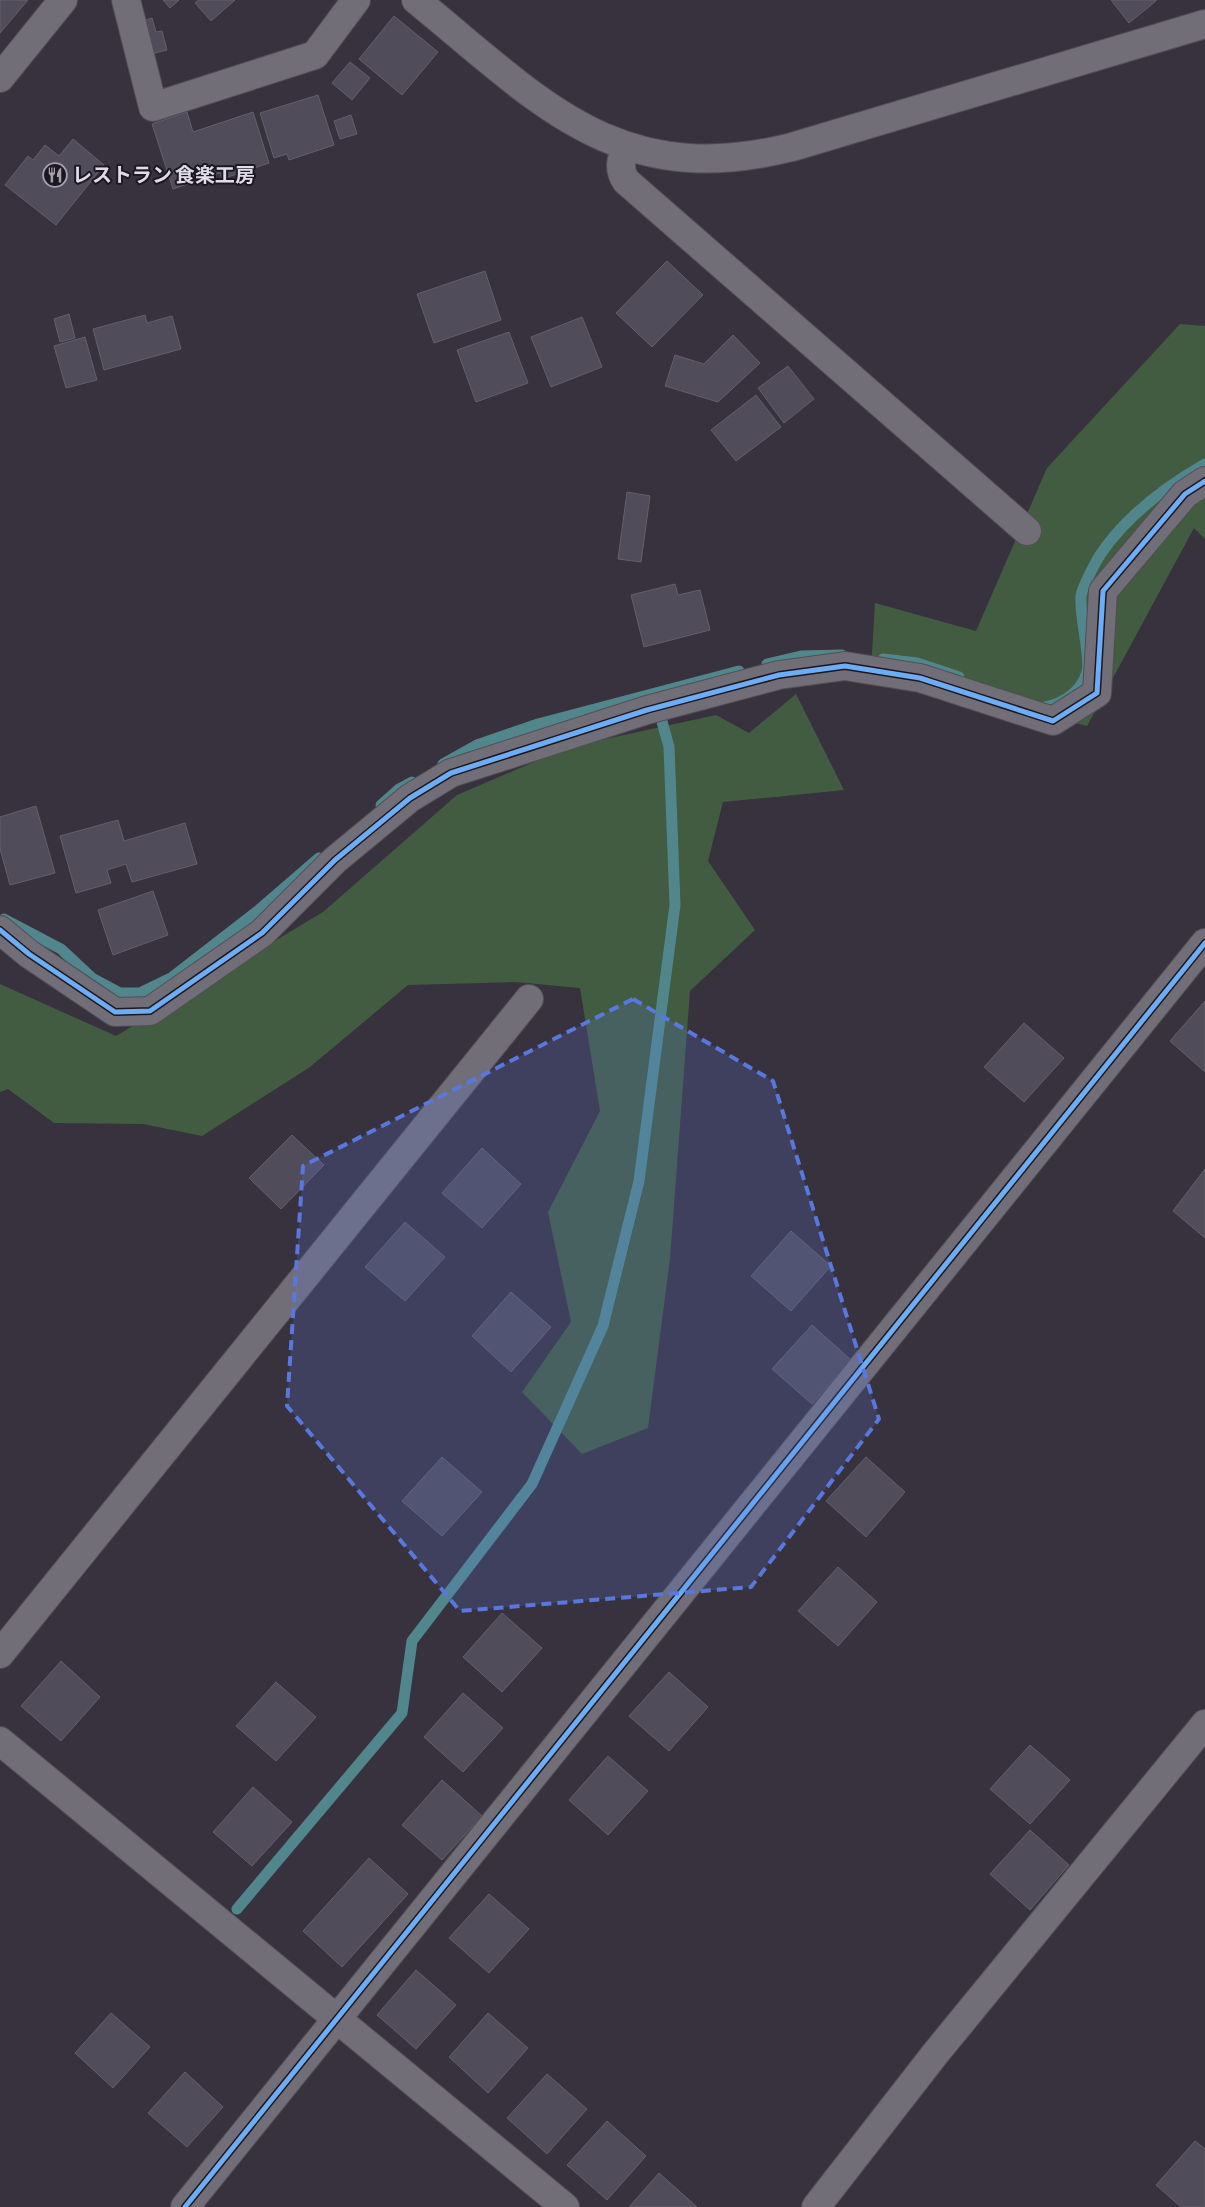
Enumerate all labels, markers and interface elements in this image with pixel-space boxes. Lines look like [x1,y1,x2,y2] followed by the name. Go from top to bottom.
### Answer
[42,162,68,188] restaurant icon: レストラン 食楽工房
[72,164,255,186] place label: レストラン 食楽工房

